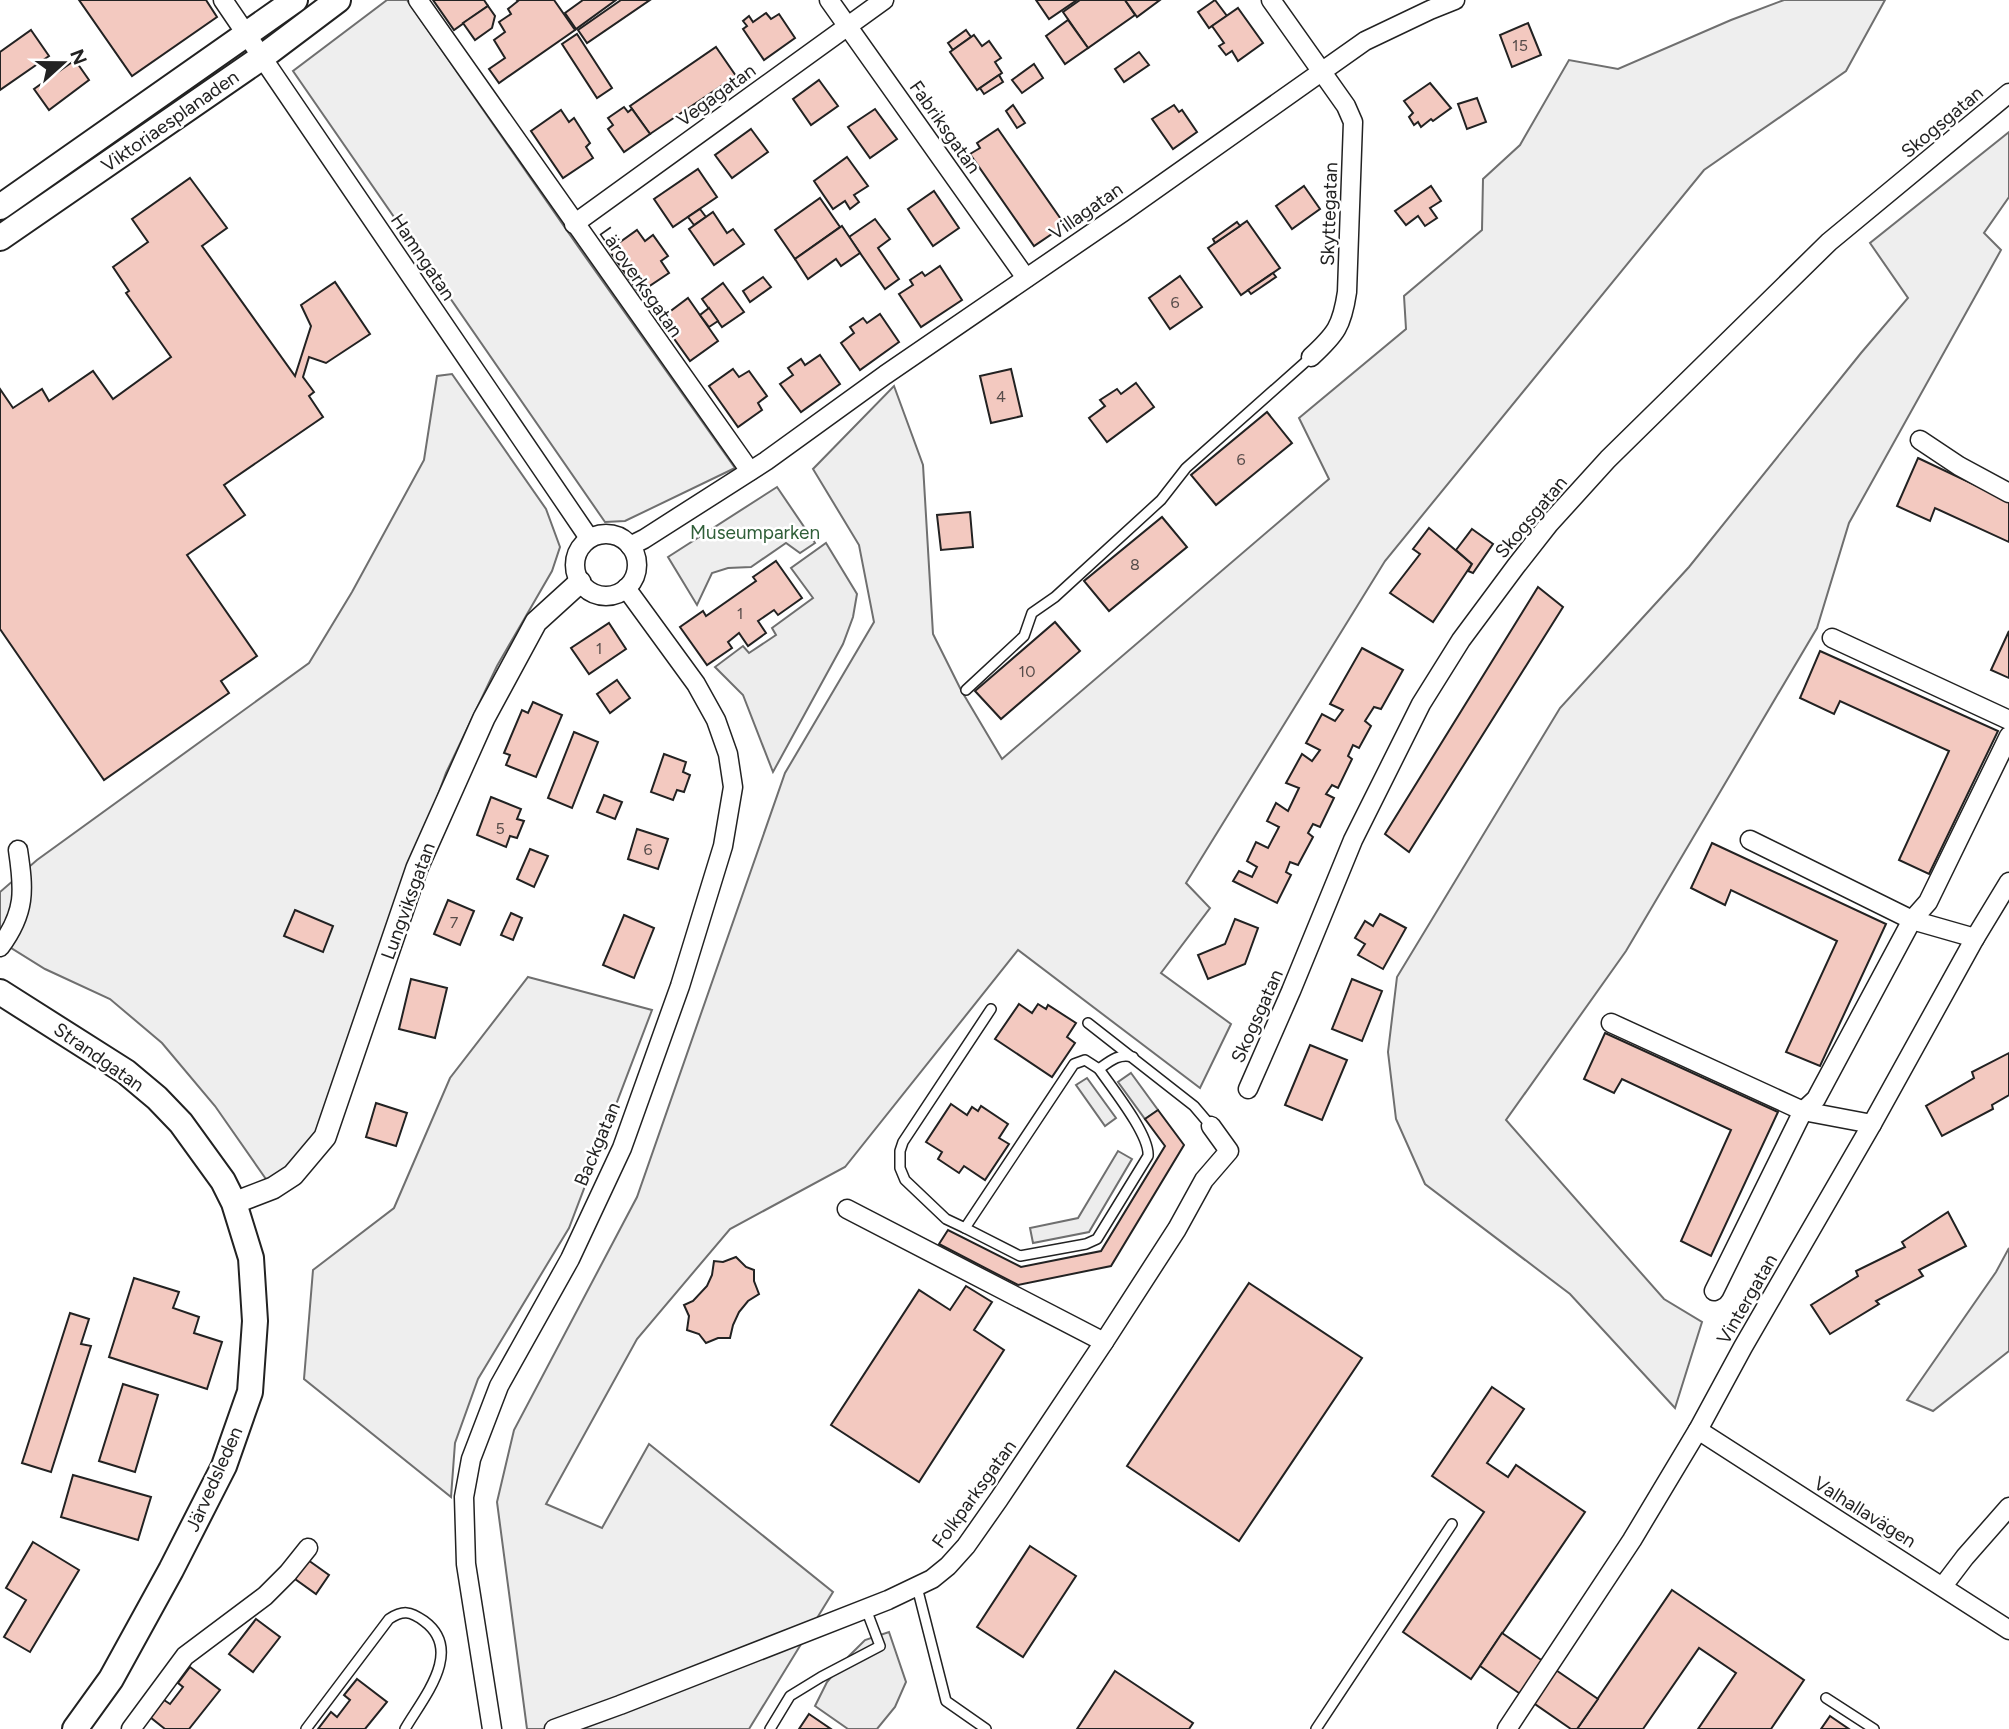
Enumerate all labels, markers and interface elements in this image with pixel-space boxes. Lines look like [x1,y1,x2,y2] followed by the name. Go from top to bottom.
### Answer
[28,28,98,98] north arrow
[1512,36,1528,55] house number: 15
[65,46,92,68] text: N
[672,59,760,131] street label: Vegagatan
[97,65,243,177] street label: Viktoriaesplanaden
[905,76,985,178] street label: Fabriksgatan
[1896,81,1988,163] street label: Skogsgatan
[1316,162,1342,266] street label: Skyttegatan
[1045,178,1127,244] street label: Villagatan
[386,210,460,304] street label: Hamngatan
[594,222,688,342] street label: Läroverksgatan
[1170,293,1180,312] house number: 6
[996,387,1006,406] house number: 4
[1236,450,1246,469] house number: 6
[1490,471,1572,563] street label: Skogsgatan
[690,521,820,544] park label: Museumparken
[1130,555,1140,574] house number: 8
[737,604,743,623] house number: 1
[596,639,602,658] house number: 1
[1019,662,1035,681] house number: 10
[495,819,505,838] house number: 5
[376,839,440,963] street label: Lungviksgatan
[643,840,653,859] house number: 6
[450,913,459,932] house number: 7
[1226,966,1288,1066] street label: Skogsgatan
[49,1017,149,1097] street label: Strandgatan
[569,1099,625,1189] street label: Backgatan
[1712,1250,1782,1348] street label: Vintergatan
[181,1423,247,1535] street label: Järvedsleden
[927,1435,1021,1553] street label: Folkparksgatan
[1810,1471,1920,1553] street label: Valhallavägen

